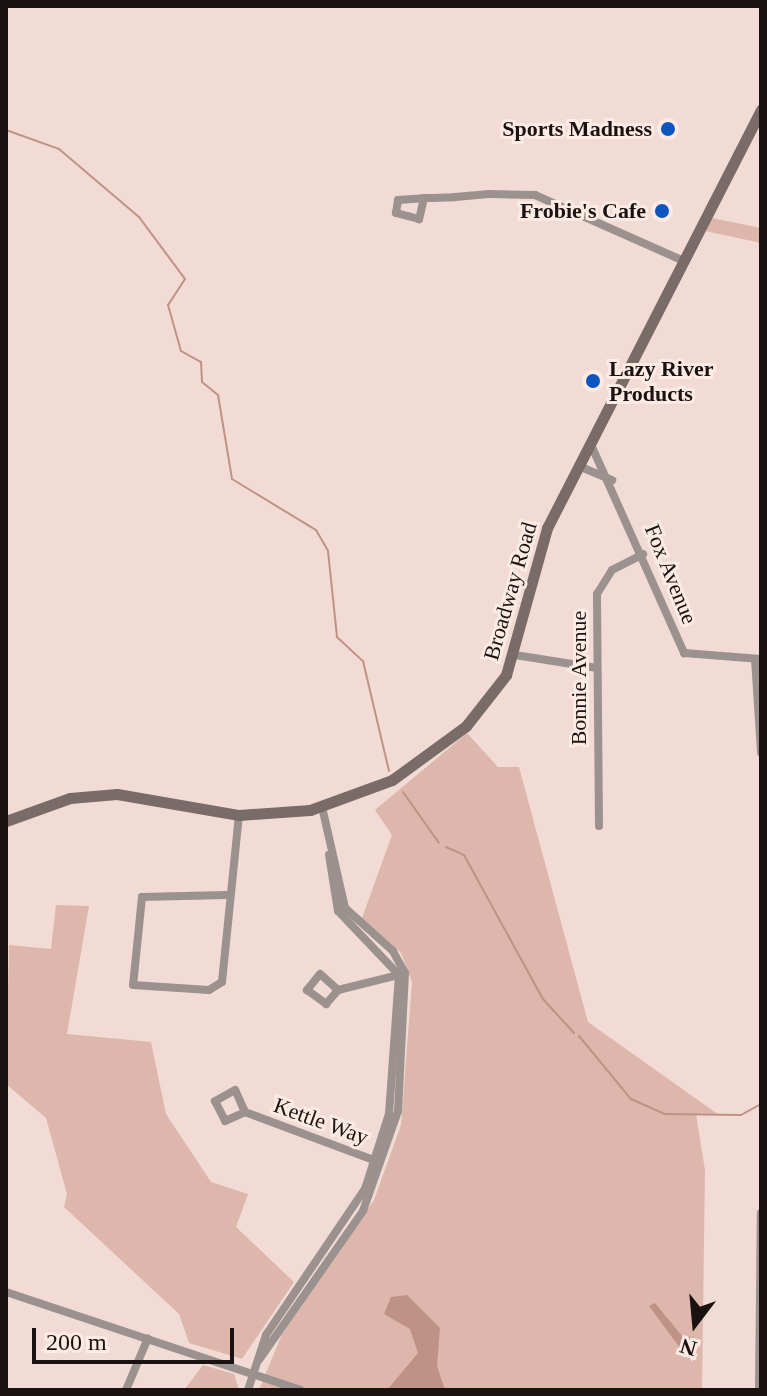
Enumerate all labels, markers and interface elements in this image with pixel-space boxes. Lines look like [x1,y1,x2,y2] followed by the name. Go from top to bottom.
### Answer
[502,116,652,142] place label: Sports Madness
[659,120,677,138] marker: Sports Madness
[520,198,646,224] place label: Frobie's Cafe
[653,202,671,220] marker: Frobie's Cafe
[609,355,713,406] place label: Lazy River Products
[584,372,602,390] marker: Lazy River Products
[478,519,542,663] street label: Broadway Road
[639,520,703,628] street label: Fox Avenue
[566,610,592,746] street label: Bonnie Avenue
[270,1092,372,1150] street label: Kettle Way
[655,1284,735,1364] north arrow
[36,1312,238,1362] scale bar
[46,1329,107,1355] text: 200 m
[677,1333,699,1362] text: N

